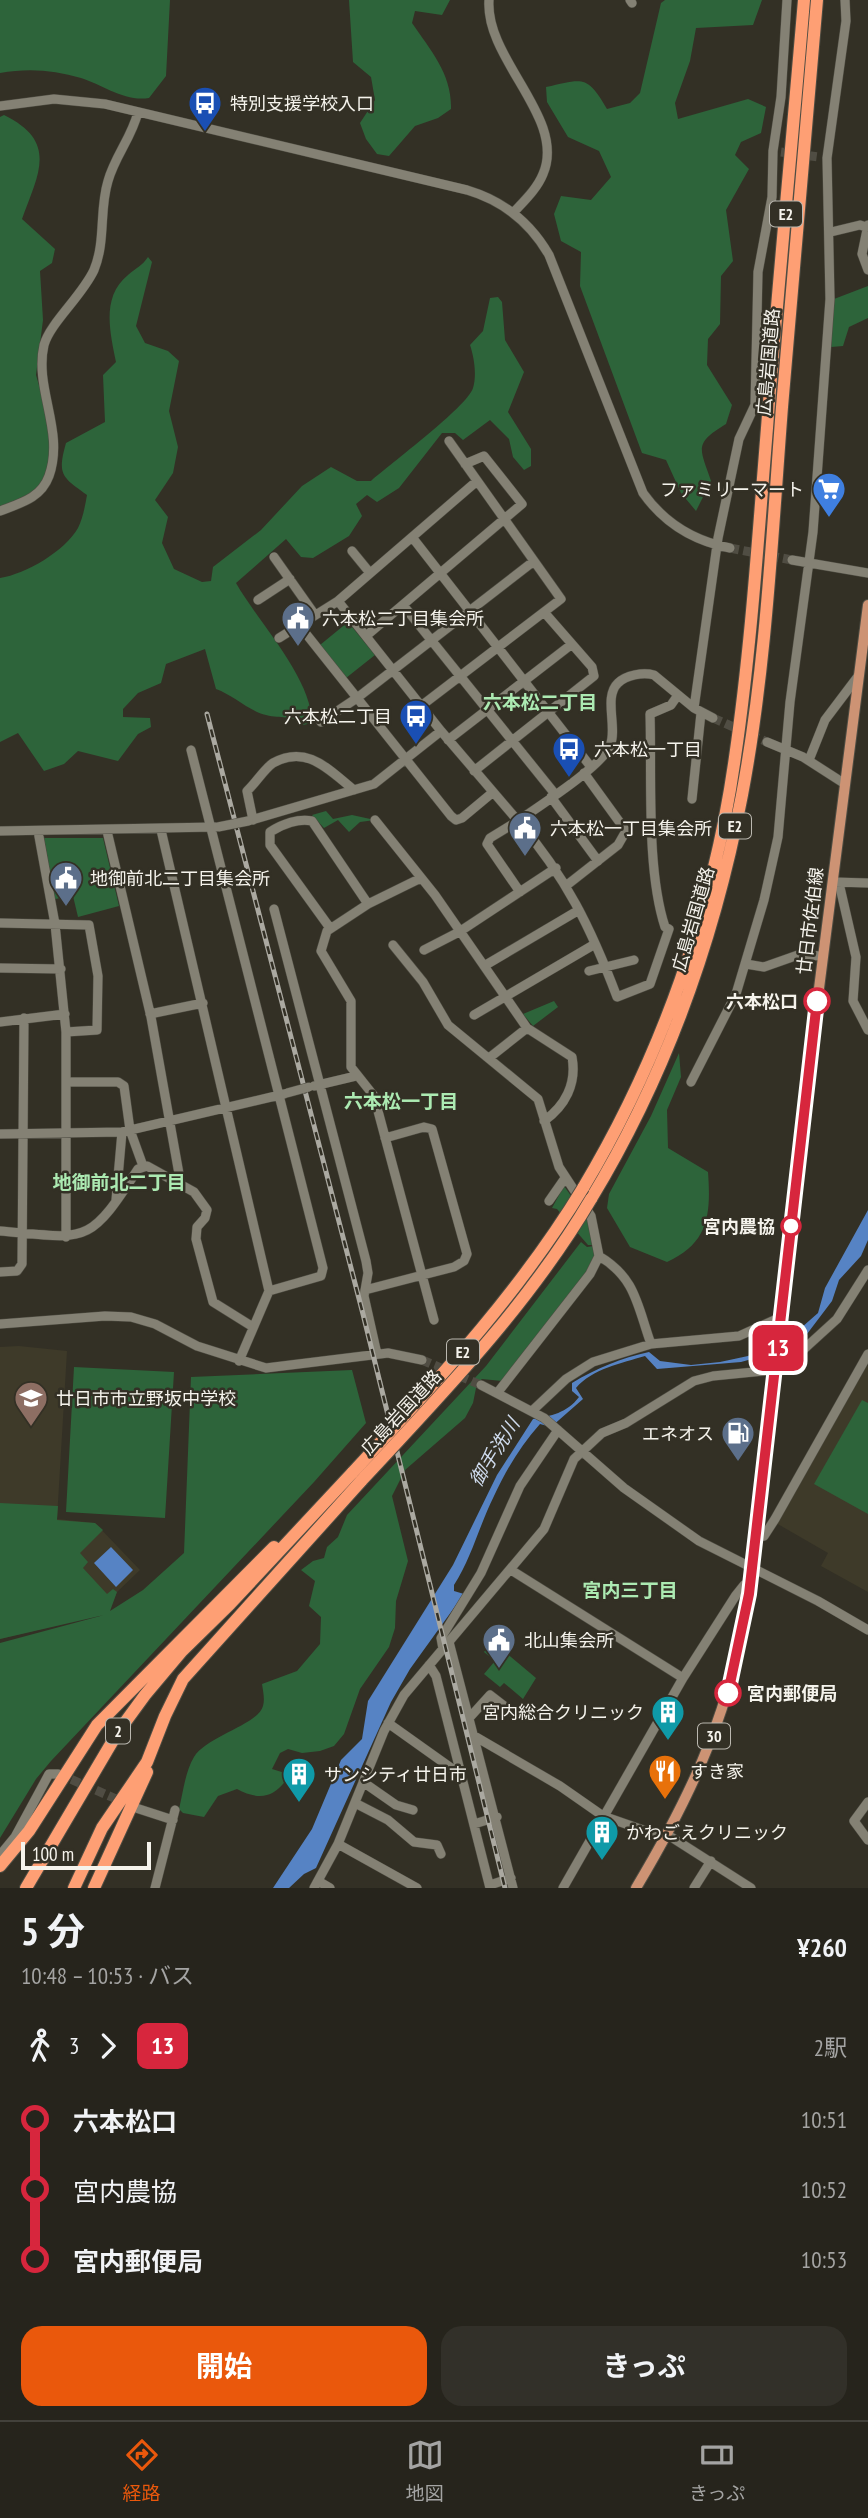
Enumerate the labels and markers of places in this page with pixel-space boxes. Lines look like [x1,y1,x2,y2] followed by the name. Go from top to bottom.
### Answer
[186,84,224,133] bus stop icon: 特別支援学校入口
[230,92,374,115] place label: 特別支援学校入口
[810,470,848,519] supermarket icon: ファミリーマート
[660,478,804,501] place label: ファミリーマート
[279,599,317,648] public building icon: 六本松二丁目集会所
[322,607,484,630] place label: 六本松二丁目集会所
[397,697,435,746] bus stop icon: 六本松二丁目
[284,705,392,728] place label: 六本松二丁目
[550,730,588,779] bus stop icon: 六本松一丁目
[594,738,702,761] place label: 六本松一丁目
[506,809,544,858] public building icon: 六本松一丁目集会所
[550,817,712,840] place label: 六本松一丁目集会所
[47,859,85,908] public building icon: 地御前北二丁目集会所
[90,867,270,890] place label: 地御前北二丁目集会所
[804,988,830,1014] marker: 六本松口
[726,990,798,1013] place label: 六本松口
[703,1215,775,1238] place label: 宮内農協
[781,1216,801,1236] marker: 宮内農協
[12,1379,50,1428] school or university icon: 廿日市市立野坂中学校
[56,1387,236,1410] place label: 廿日市市立野坂中学校
[719,1414,757,1463] fuel station icon: エネオス
[642,1422,714,1445] place label: エネオス
[480,1621,518,1670] public building icon: 北山集会所
[524,1629,614,1652] place label: 北山集会所
[715,1680,741,1706] marker: 宮内郵便局
[747,1682,837,1705] place label: 宮内郵便局
[649,1693,687,1742] building icon: 宮内総合クリニック
[482,1701,644,1724] place label: 宮内総合クリニック
[646,1752,684,1801] restaurant icon: すき家
[280,1755,318,1804] building icon: サンシティ廿日市
[690,1760,744,1783] place label: すき家
[324,1763,467,1786] place label: サンシティ廿日市
[583,1813,621,1862] building icon: かわごえクリニック
[626,1821,788,1844] place label: かわごえクリニック

